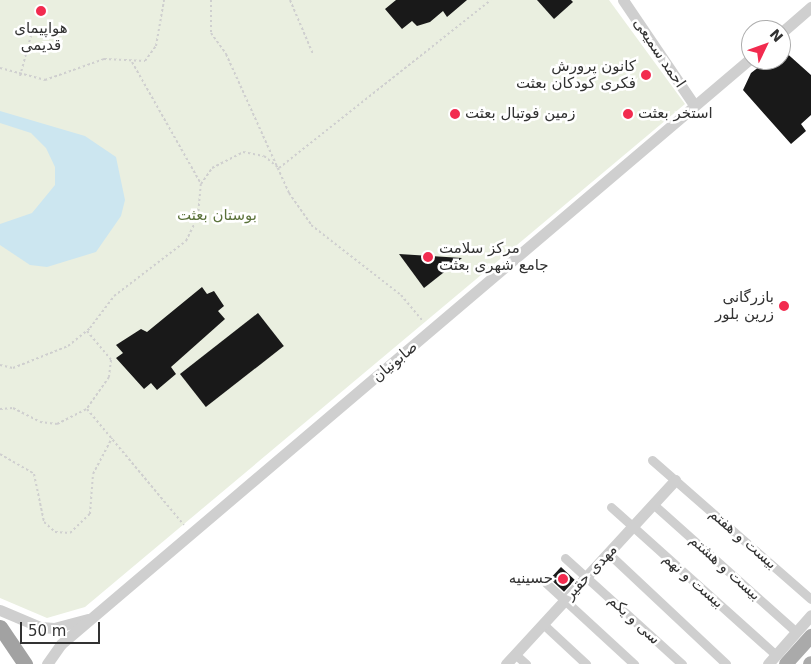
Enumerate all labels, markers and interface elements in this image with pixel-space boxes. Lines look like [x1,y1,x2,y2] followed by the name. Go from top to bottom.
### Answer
[35,5,47,17] marker: هواپیمای قدیمی
[629,15,689,91] street label: احمد سمیعی
[14,19,68,54] place label: هواپیمای قدیمی
[741,20,791,70] north arrow
[767,26,786,45] text: N
[516,57,636,92] place label: کانون پرورش فکری کودکان بعثت
[640,69,652,81] marker: کانون پرورش فکری کودکان بعثت
[465,105,576,123] place label: زمین فوتبال بعثت
[638,105,713,123] place label: استخر بعثت
[449,108,461,120] marker: زمین فوتبال بعثت
[622,108,634,120] marker: استخر بعثت
[177,207,257,225] park label: بوستان بعثت
[439,239,549,274] place label: مرکز سلامت جامع شهری بعثت
[421,250,435,264] marker: مرکز سلامت جامع شهری بعثت
[715,288,774,323] place label: بازرگانی زرین بلور
[778,300,790,312] marker: بازرگانی زرین بلور
[369,338,421,386] street label: صابونیان
[706,505,780,573] street label: بیست و هفتم
[686,531,764,605] street label: بیست و هشتم
[561,541,621,603] street label: مهدی حقیر
[659,550,727,612] street label: بیست و نهم
[509,570,553,588] place label: حسینیه
[557,573,569,585] marker: حسینیه
[604,591,664,649] street label: سی و یکم
[22,612,102,644] scale bar
[28,622,66,640] text: 50 m

